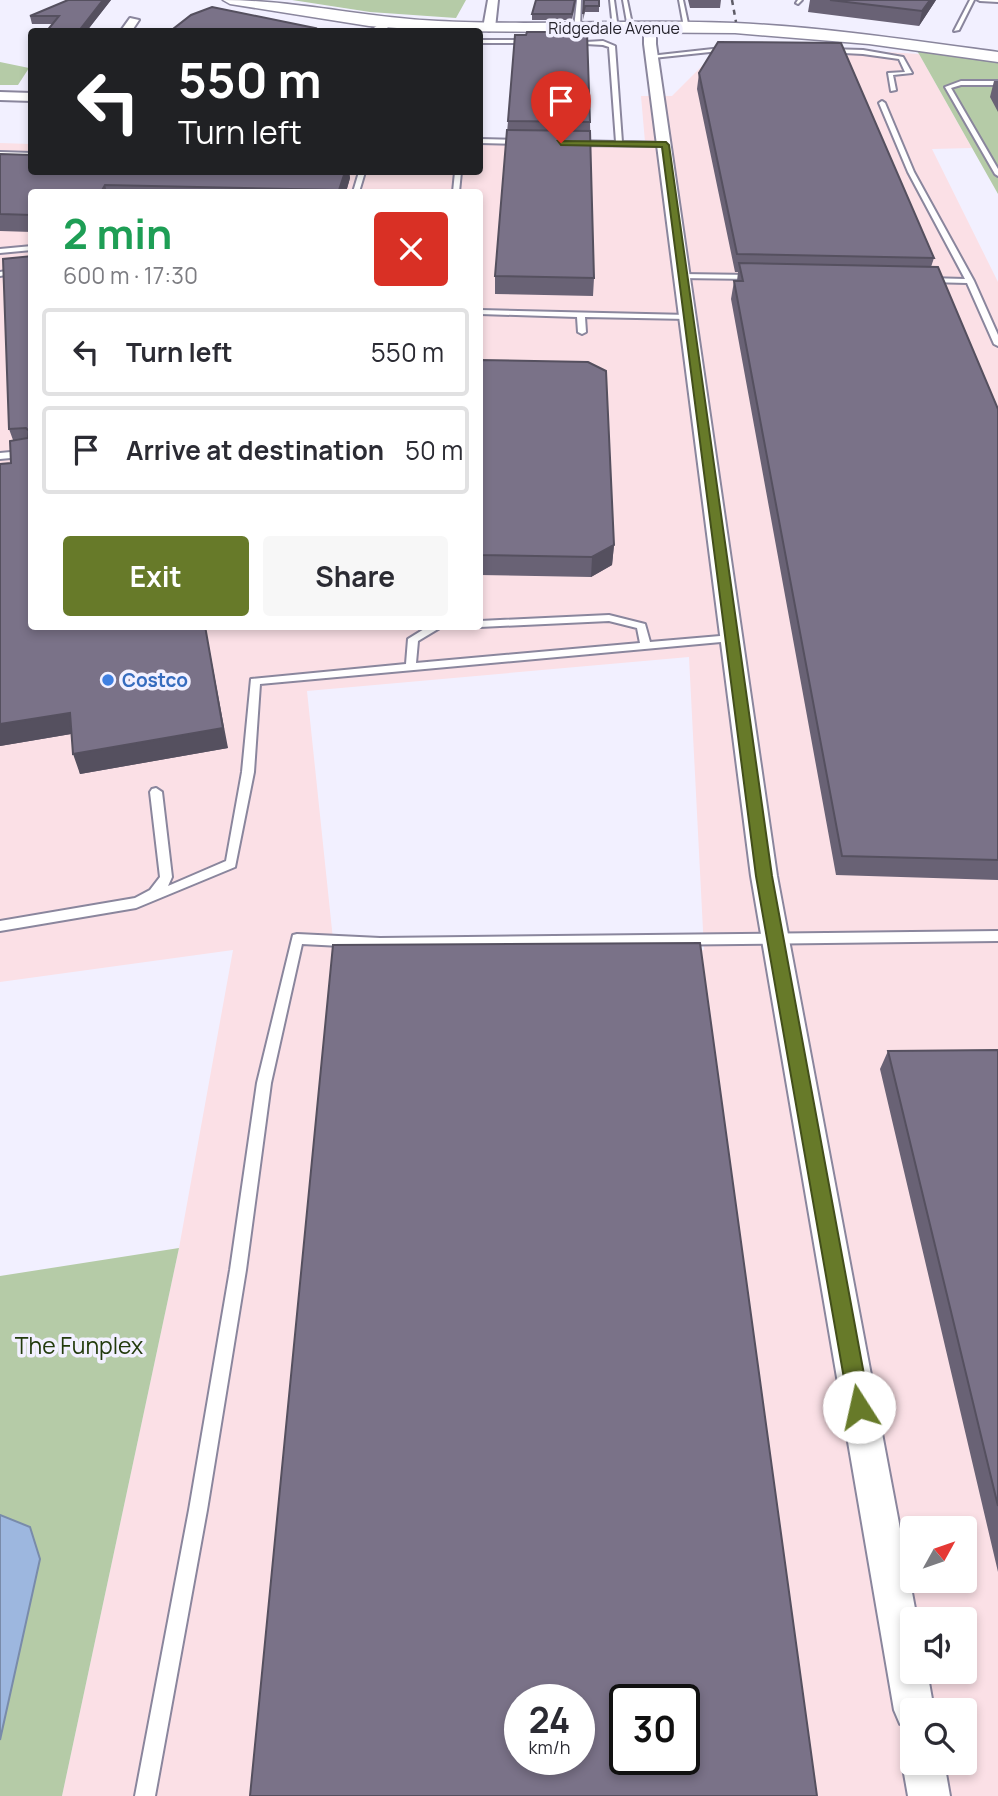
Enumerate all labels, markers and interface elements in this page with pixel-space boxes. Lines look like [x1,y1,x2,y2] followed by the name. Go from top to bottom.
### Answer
[548,17,680,39] street label: Ridgedale Avenue
[178,46,322,113] text: 550 m
[63,56,154,147] icon: left
[531,71,591,143] pin
[542,82,580,120] icon: arrive
[178,110,302,154] text: Turn left
[63,204,172,262] text: 2 min
[374,212,448,286] button: close
[63,259,198,291] text: 600 m · 17:30
[67,333,105,371] icon: left
[126,334,233,370] text: Turn left
[371,334,444,370] text: 550 m
[67,431,105,469] icon: arrive
[126,432,384,468] text: Arrive at destination
[405,432,463,468] text: 50 m
[63,536,249,616] button: Exit
[263,536,448,616] button: Share
[122,667,188,693] place label: Costco
[100,672,116,688] marker: Costco
[15,1329,143,1361] park label: The Funplex
[822,1370,896,1444] position arrow
[900,1516,976,1592] north arrow
[900,1516,977,1775] map controls
[900,1607,977,1684] button: sound
[609,1684,700,1775] speed limit sign: 30
[529,1696,570,1744] text: 24
[900,1698,977,1775] button: search
[529,1735,570,1759] text: km/h

